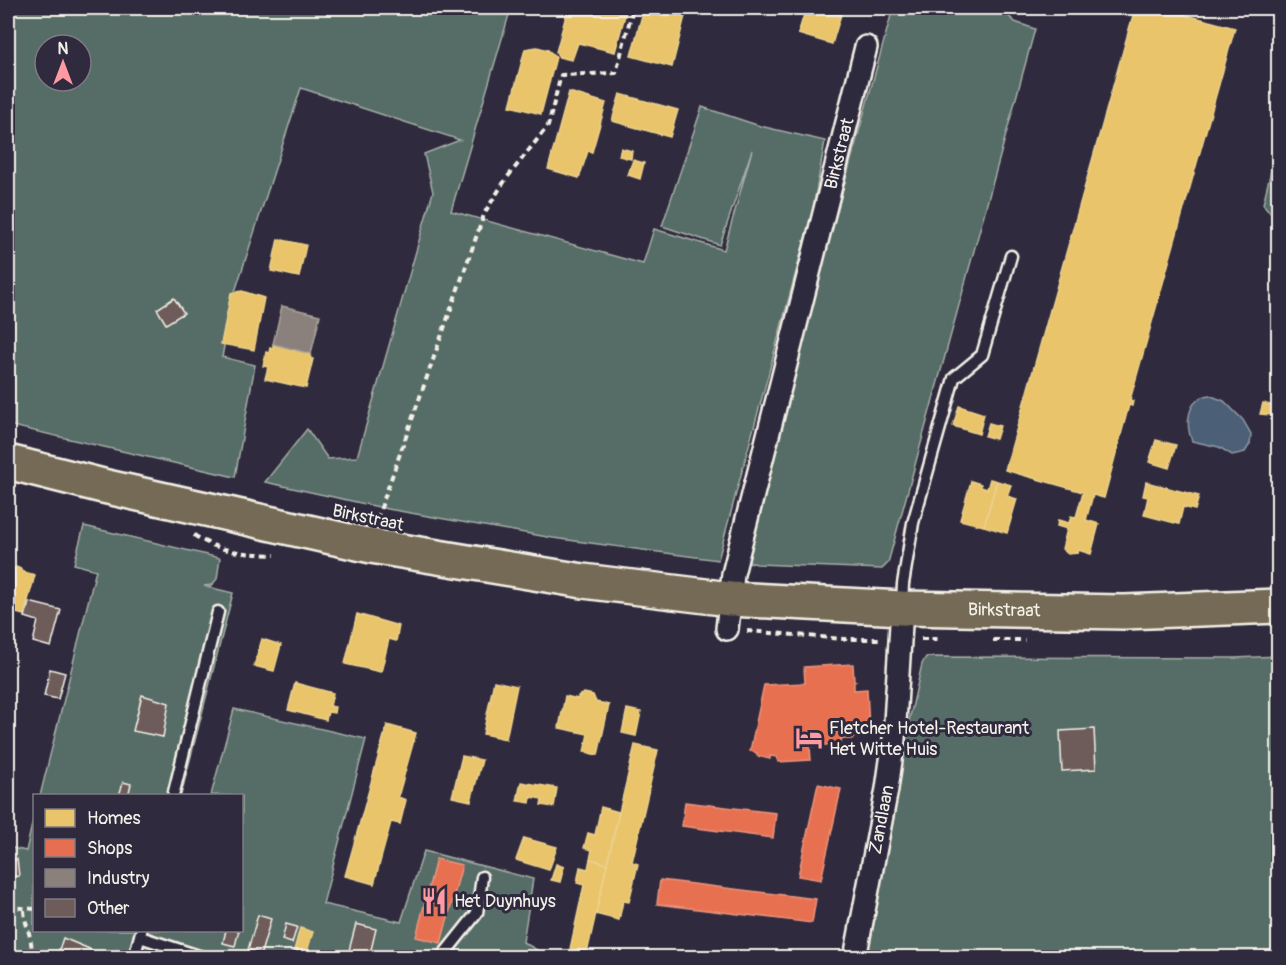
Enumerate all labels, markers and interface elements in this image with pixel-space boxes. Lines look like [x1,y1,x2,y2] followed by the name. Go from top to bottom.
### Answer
[33,33,93,93] north arrow
[58,39,69,59] text: N
[819,115,859,192] street label: Birkstraat
[330,499,407,537] street label: Birkstraat
[968,598,1041,622] street label: Birkstraat
[829,717,1030,761] place label: Fletcher Hotel-Restaurant Het Witte Huis
[794,723,824,753] hotel icon: Fletcher Hotel-Restaurant Het Witte Huis
[863,783,899,856] street label: Zandlaan
[33,794,243,932] legend
[87,807,140,830] text: Homes
[87,837,132,860] text: Shops
[87,867,150,890] text: Industry
[419,886,449,916] restaurant icon: Het Duynhuys
[454,890,556,913] place label: Het Duynhuys
[87,897,130,920] text: Other

